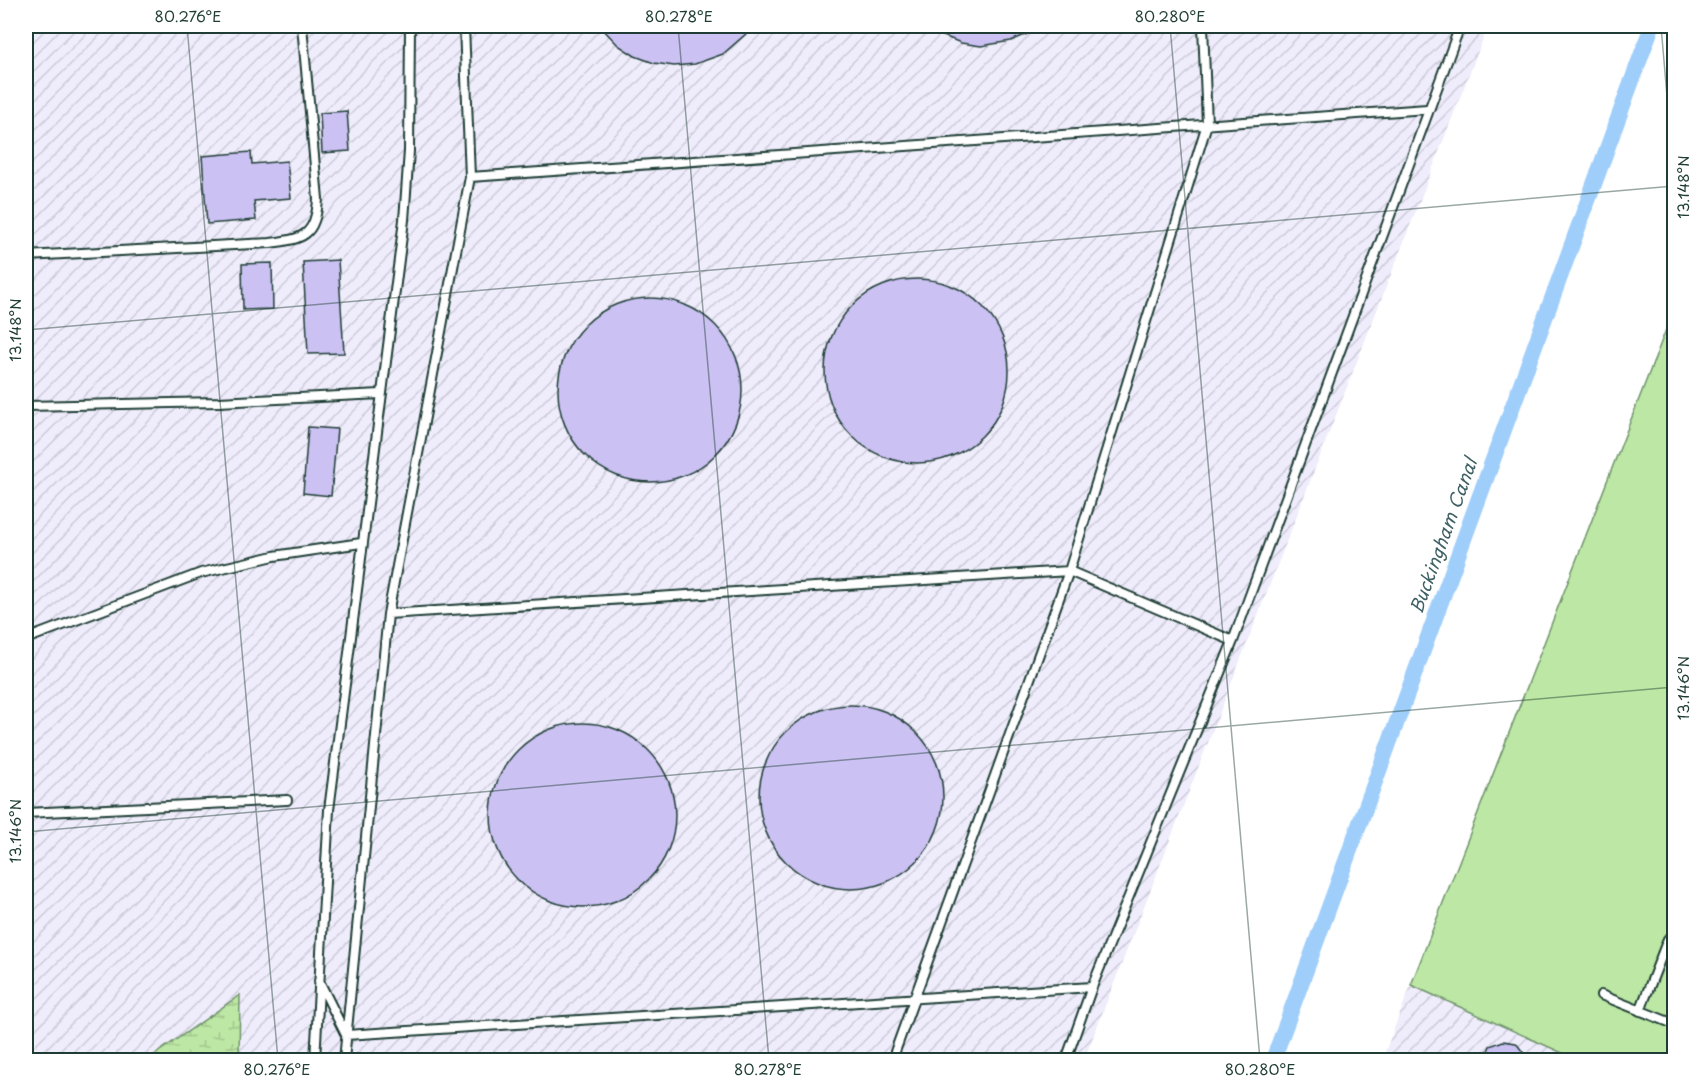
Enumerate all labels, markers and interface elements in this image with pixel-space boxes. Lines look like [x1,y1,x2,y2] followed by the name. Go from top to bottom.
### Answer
[155,4,221,27] text: 80.276°E
[645,4,713,27] text: 80.278°E
[1135,4,1205,27] text: 80.280°E
[1671,155,1694,219] text: 13.148°N
[3,298,26,362] text: 13.148°N
[1402,451,1484,617] water label: Buckingham Canal
[1671,656,1694,720] text: 13.146°N
[3,799,26,863] text: 13.146°N
[244,1057,310,1080] text: 80.276°E
[734,1057,802,1080] text: 80.278°E
[1225,1057,1295,1080] text: 80.280°E

